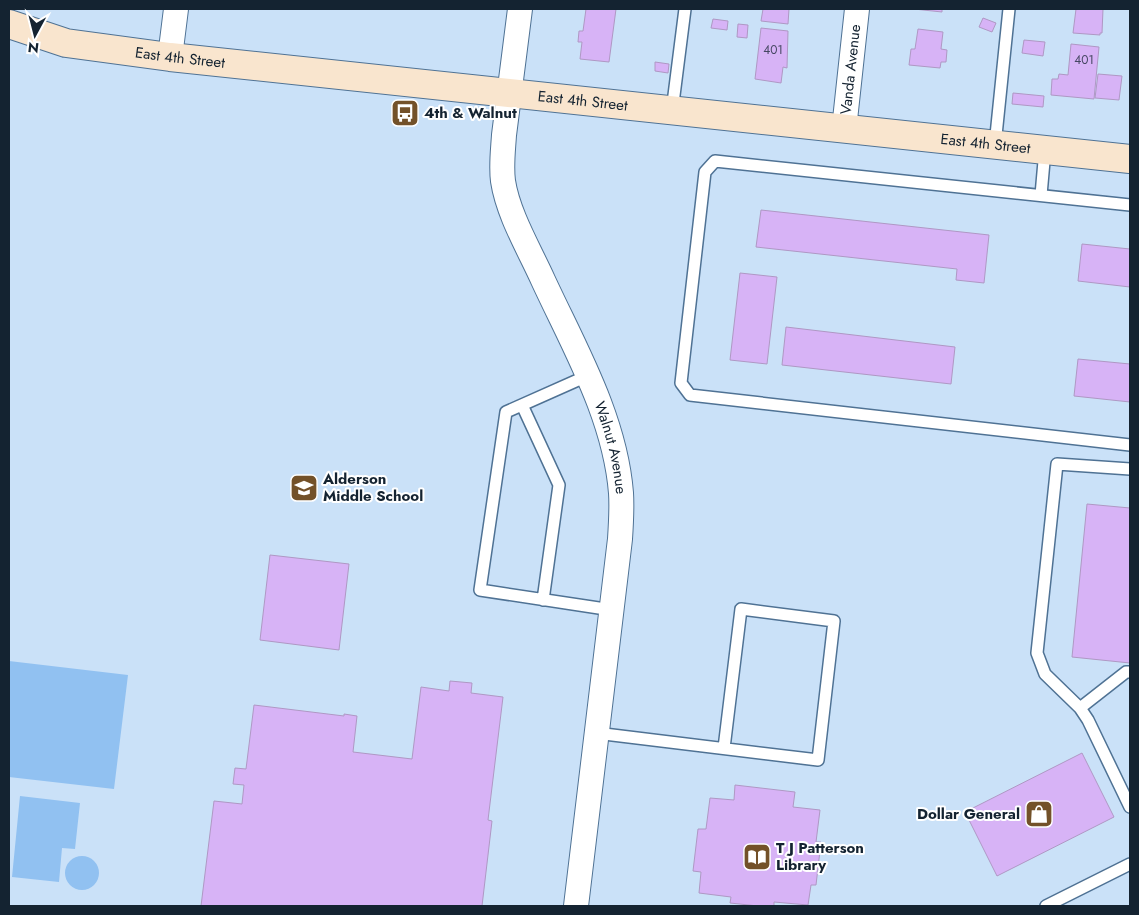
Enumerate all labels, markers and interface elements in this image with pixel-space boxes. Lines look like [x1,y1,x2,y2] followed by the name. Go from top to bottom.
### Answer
[10,10,60,60] north arrow
[835,23,866,116] street label: Vanda Avenue
[27,37,40,59] text: N
[134,41,226,74] street label: East 4th Street
[763,41,783,59] house number: 401
[1074,51,1094,69] house number: 401
[537,85,629,117] street label: East 4th Street
[390,98,420,128] bus stop icon: 4th & Walnut
[424,102,517,124] place label: 4th & Walnut
[939,128,1032,159] street label: East 4th Street
[589,398,632,495] street label: Walnut Avenue
[322,468,423,507] place label: Alderson Middle School
[289,473,319,503] school or university icon: Alderson Middle School
[1024,799,1054,829] shop icon: Dollar General
[917,803,1020,825] place label: Dollar General
[776,837,864,876] place label: T J Patterson Library
[742,842,772,872] library icon: T J Patterson Library

